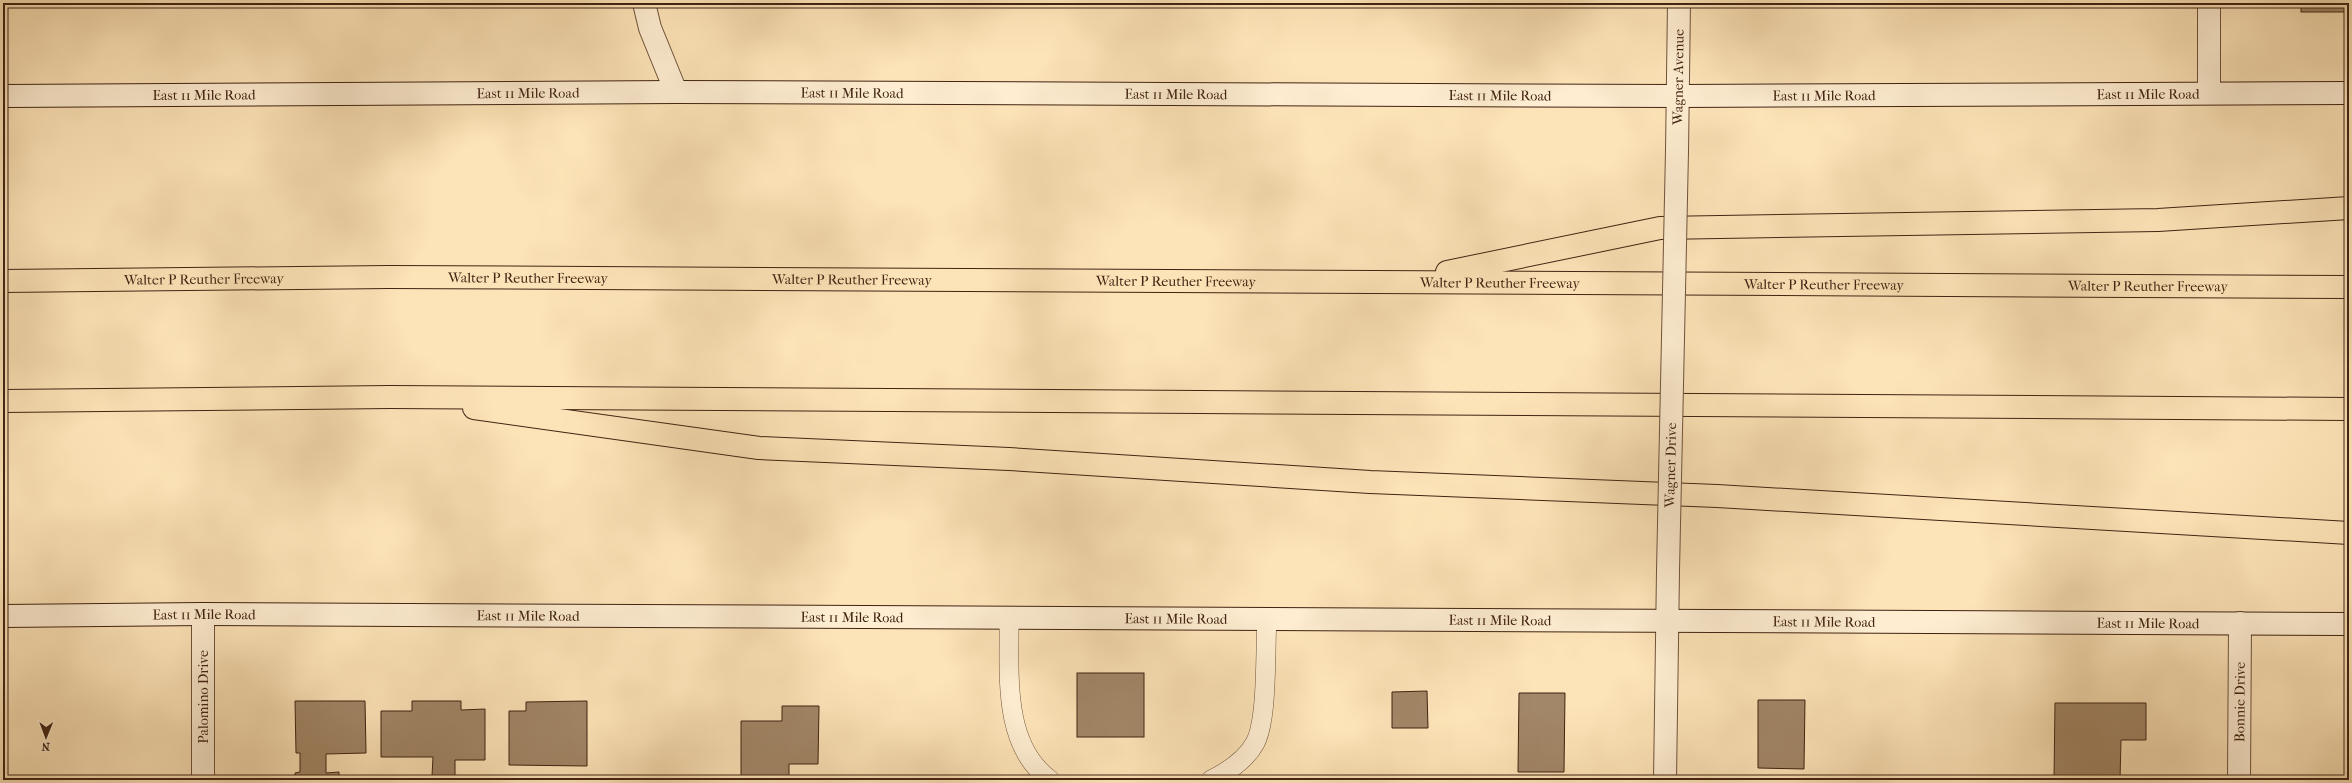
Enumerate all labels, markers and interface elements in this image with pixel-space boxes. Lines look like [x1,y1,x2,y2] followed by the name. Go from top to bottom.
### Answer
[1669,29,1688,126] street label: Wagner Avenue
[800,84,904,102] street label: East 11 Mile Road
[476,85,580,102] street label: East 11 Mile Road
[152,86,256,104] street label: East 11 Mile Road
[1124,86,1228,103] street label: East 11 Mile Road
[2096,86,2200,103] street label: East 11 Mile Road
[1448,87,1552,104] street label: East 11 Mile Road
[1772,87,1876,105] street label: East 11 Mile Road
[447,269,609,287] street label: Walter P Reuther Freeway
[123,270,285,289] street label: Walter P Reuther Freeway
[771,271,933,289] street label: Walter P Reuther Freeway
[1095,273,1257,290] street label: Walter P Reuther Freeway
[1419,274,1581,292] street label: Walter P Reuther Freeway
[1743,276,1905,294] street label: Walter P Reuther Freeway
[2067,278,2229,295] street label: Walter P Reuther Freeway
[1661,422,1680,509] street label: Wagner Drive
[152,606,256,624] street label: East 11 Mile Road
[476,607,580,625] street label: East 11 Mile Road
[800,609,904,626] street label: East 11 Mile Road
[1124,610,1228,628] street label: East 11 Mile Road
[1448,612,1552,629] street label: East 11 Mile Road
[1772,613,1876,631] street label: East 11 Mile Road
[2096,615,2200,632] street label: East 11 Mile Road
[195,650,212,744] street label: Palomino Drive
[2231,662,2249,742] street label: Bonnie Drive
[26,717,66,757] north arrow
[41,740,50,753] text: N

